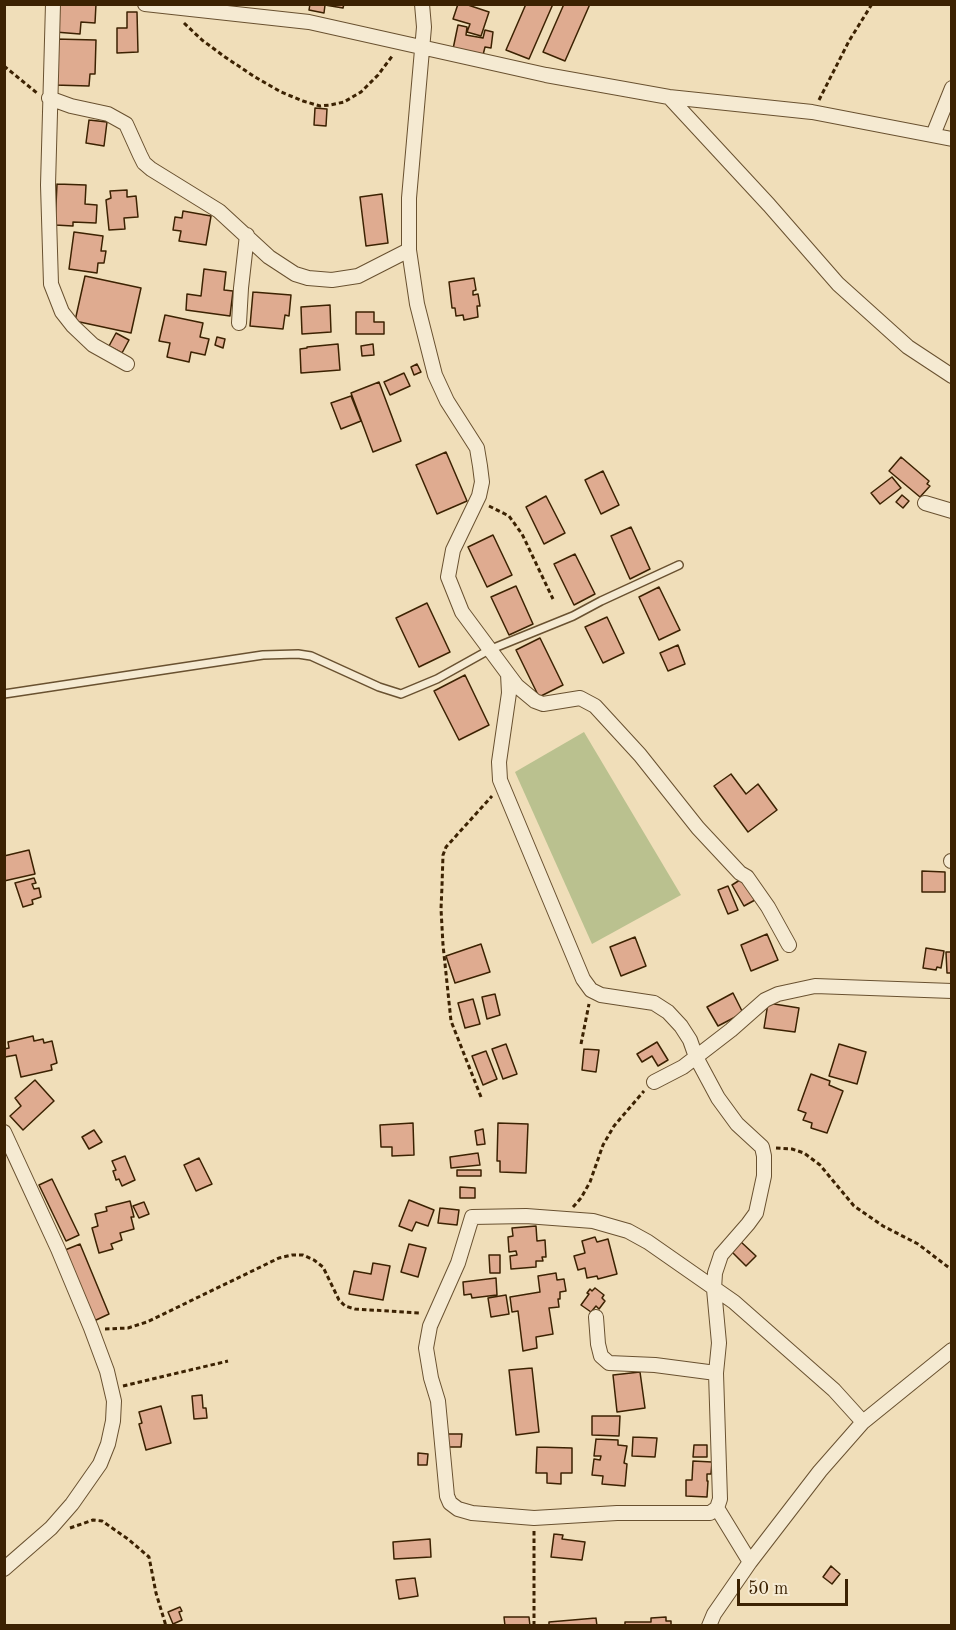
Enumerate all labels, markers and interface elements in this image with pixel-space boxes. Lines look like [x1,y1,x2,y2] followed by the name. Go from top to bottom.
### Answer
[740,1567,851,1605] scale bar
[748,1580,788,1598] text: 50 m

